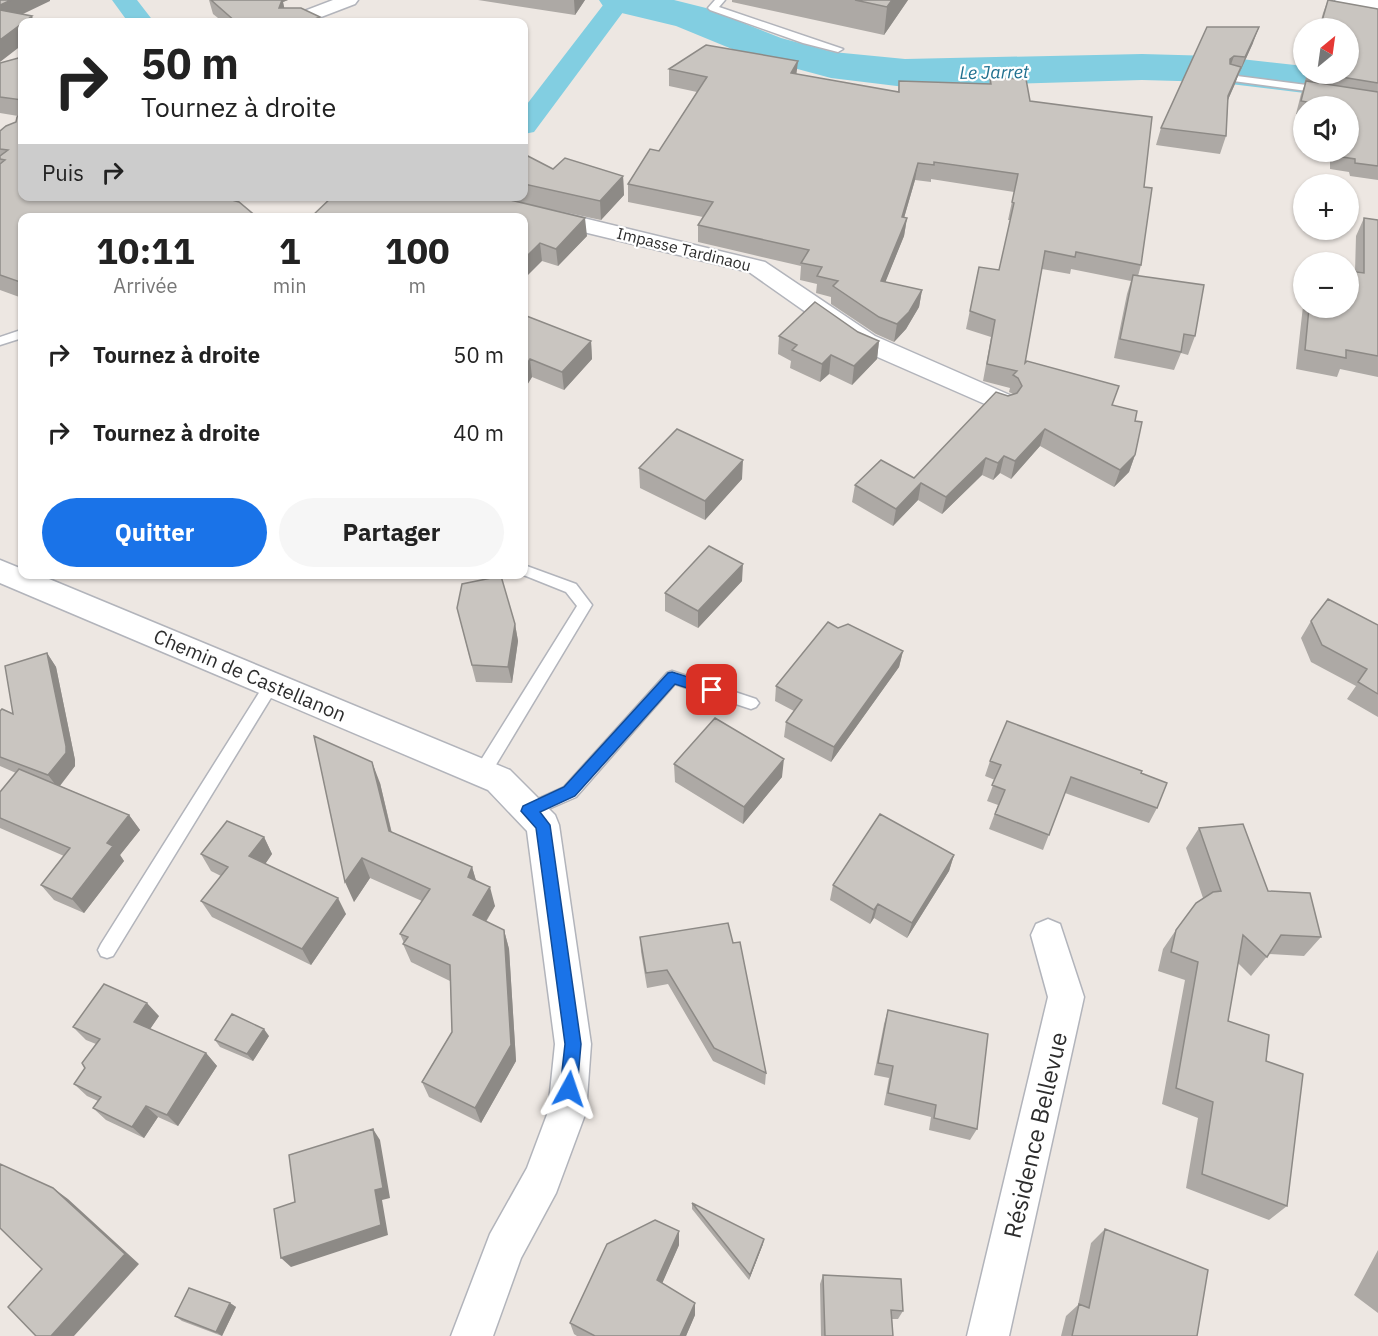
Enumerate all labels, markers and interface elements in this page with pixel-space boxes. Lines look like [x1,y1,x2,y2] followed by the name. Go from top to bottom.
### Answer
[1293,18,1359,84] north arrow
[1293,18,1359,318] map controls
[141,36,239,91] text: 50 m
[42,42,120,120] icon: right
[959,60,1030,84] water label: Le Jarret
[141,89,336,124] text: Tournez à droite
[1293,96,1359,162] button: sound
[96,156,129,189] icon: right
[42,158,84,187] text: Puis
[1293,174,1359,240] button: +
[615,223,753,275] street label: Impasse Tardinaou
[96,227,195,274] text: 10:11
[279,227,301,274] text: 1
[385,227,450,274] text: 100
[1293,252,1359,318] button: −
[113,272,177,299] text: Arrivée
[273,272,307,299] text: min
[409,272,426,299] text: m
[42,338,75,371] icon: right
[93,340,260,369] text: Tournez à droite
[453,340,504,369] text: 50 m
[42,416,75,449] icon: right
[93,418,260,447] text: Tournez à droite
[453,418,504,447] text: 40 m
[42,498,267,567] button: Quitter
[279,498,504,567] button: Partager
[150,622,350,728] street label: Chemin de Castellanon
[686,664,737,715] pin
[695,673,728,706] icon: arrive
[996,1029,1074,1241] street label: Résidence Bellevue
[537,1057,601,1121] position arrow

